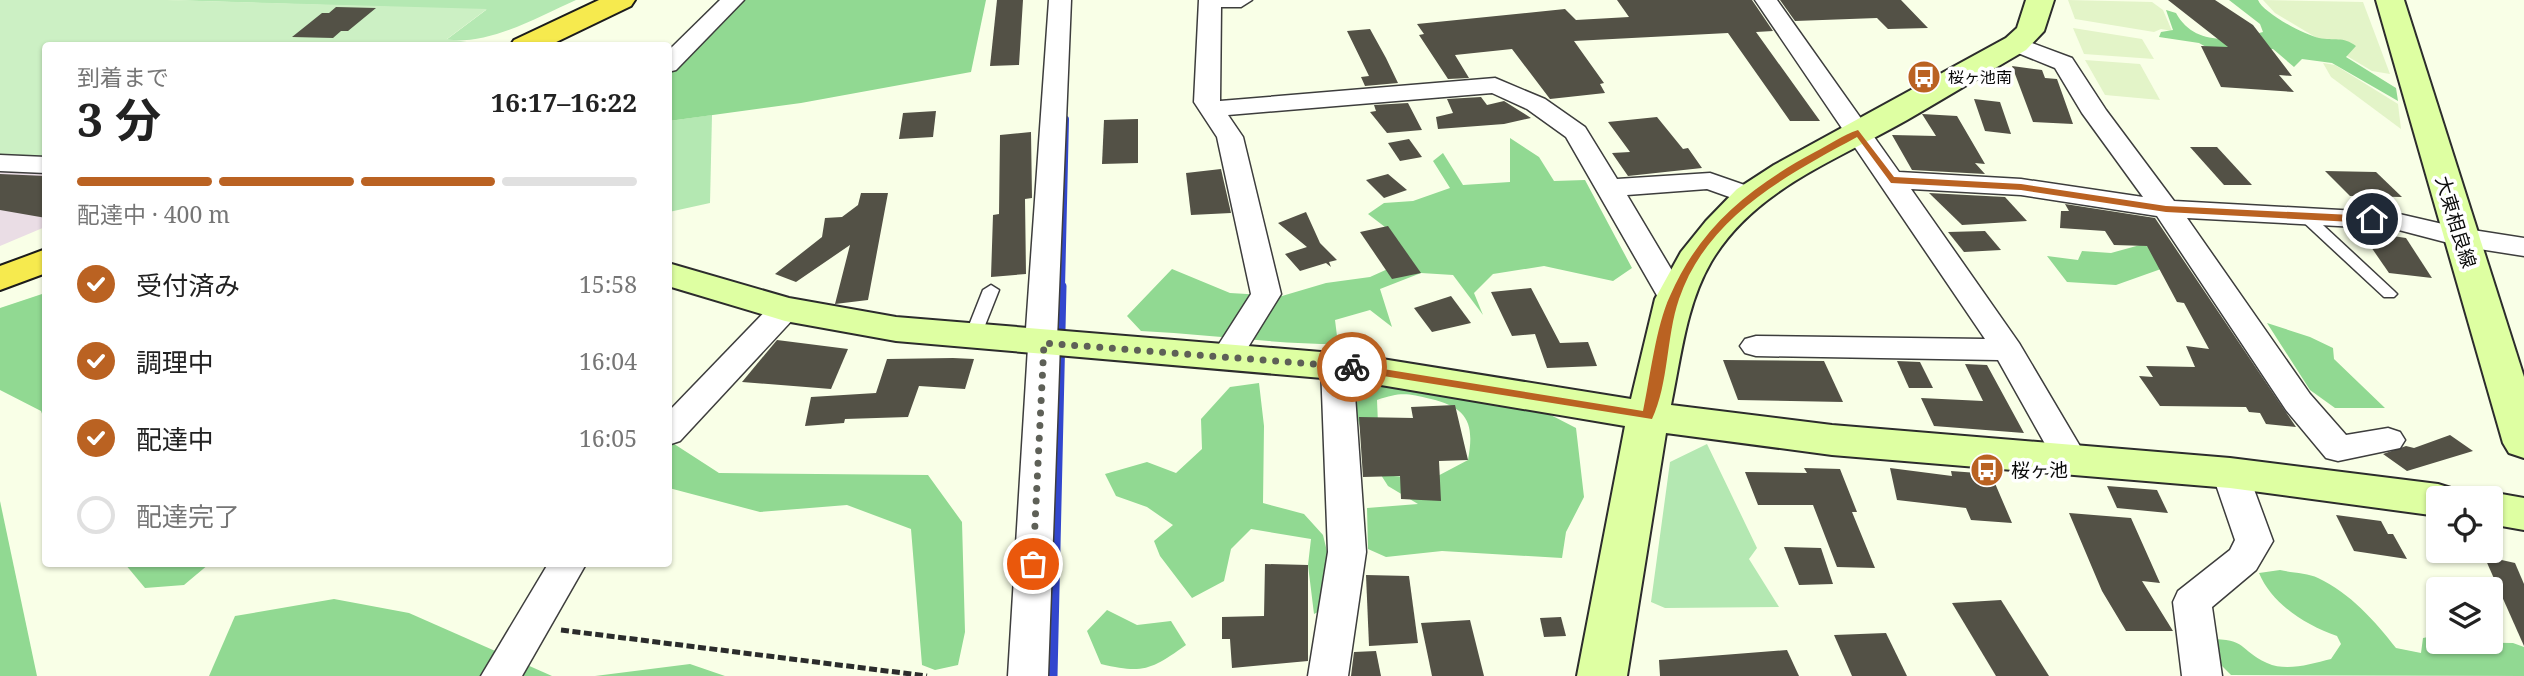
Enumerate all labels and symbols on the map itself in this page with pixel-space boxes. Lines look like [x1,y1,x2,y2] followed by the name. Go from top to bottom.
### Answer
[1905,58,1943,96] bus stop icon: 桜ヶ池南
[1948,66,2012,88] place label: 桜ヶ池南
[2430,173,2482,271] street label: 大東相良線
[2342,189,2402,249] pin
[1317,332,1387,402] courier
[1968,451,2006,489] bus stop icon: 桜ヶ池
[2011,457,2068,483] place label: 桜ヶ池
[1003,534,1063,594] pin

